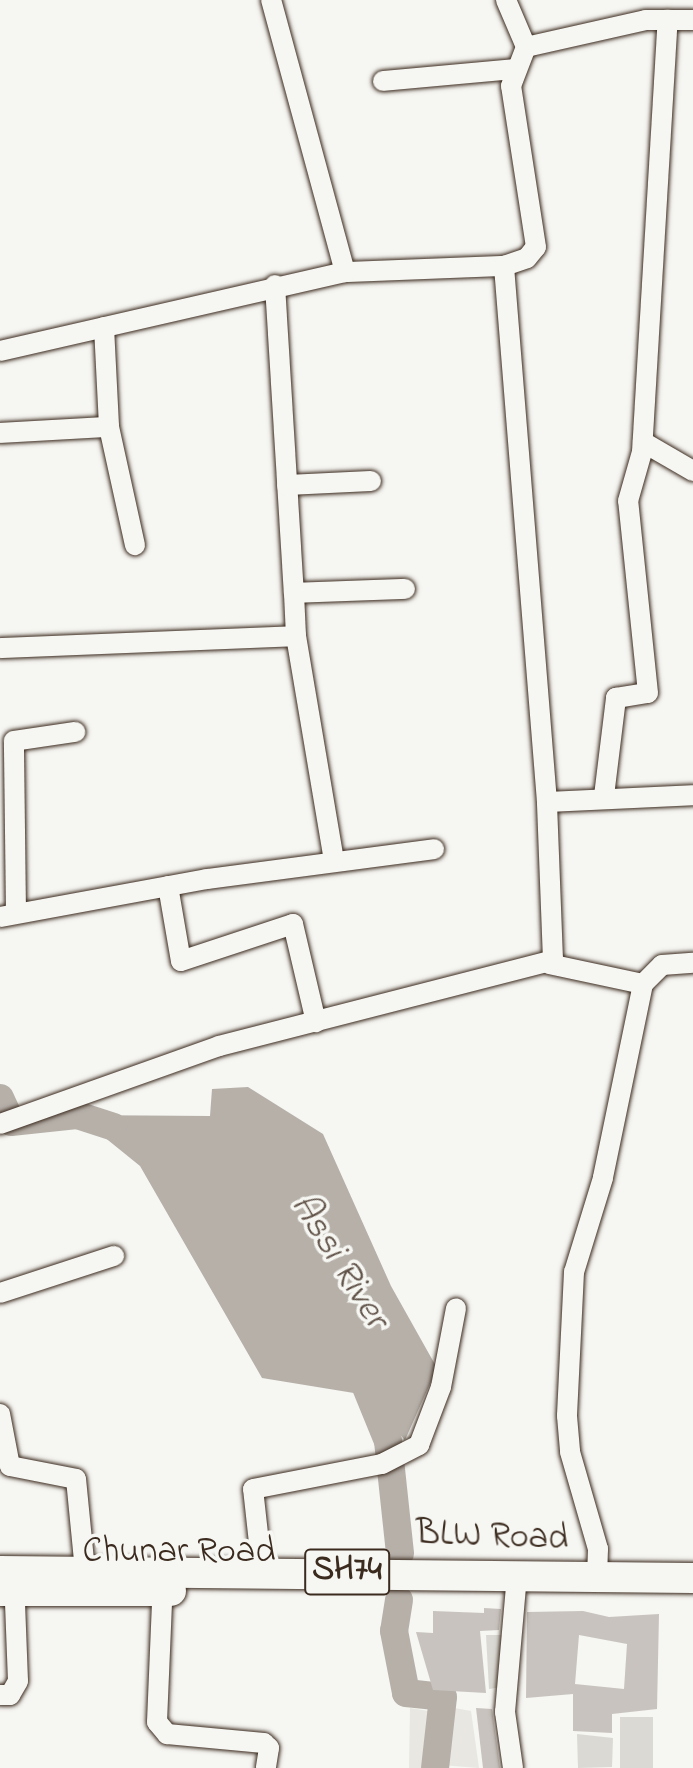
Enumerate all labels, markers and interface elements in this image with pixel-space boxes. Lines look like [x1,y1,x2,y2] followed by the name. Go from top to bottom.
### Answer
[279,1186,397,1338] water label: Assi River
[415,1513,569,1561] street label: BLW Road
[83,1531,275,1575] street label: Chunar Road
[303,1542,391,1602] road number: SH74

